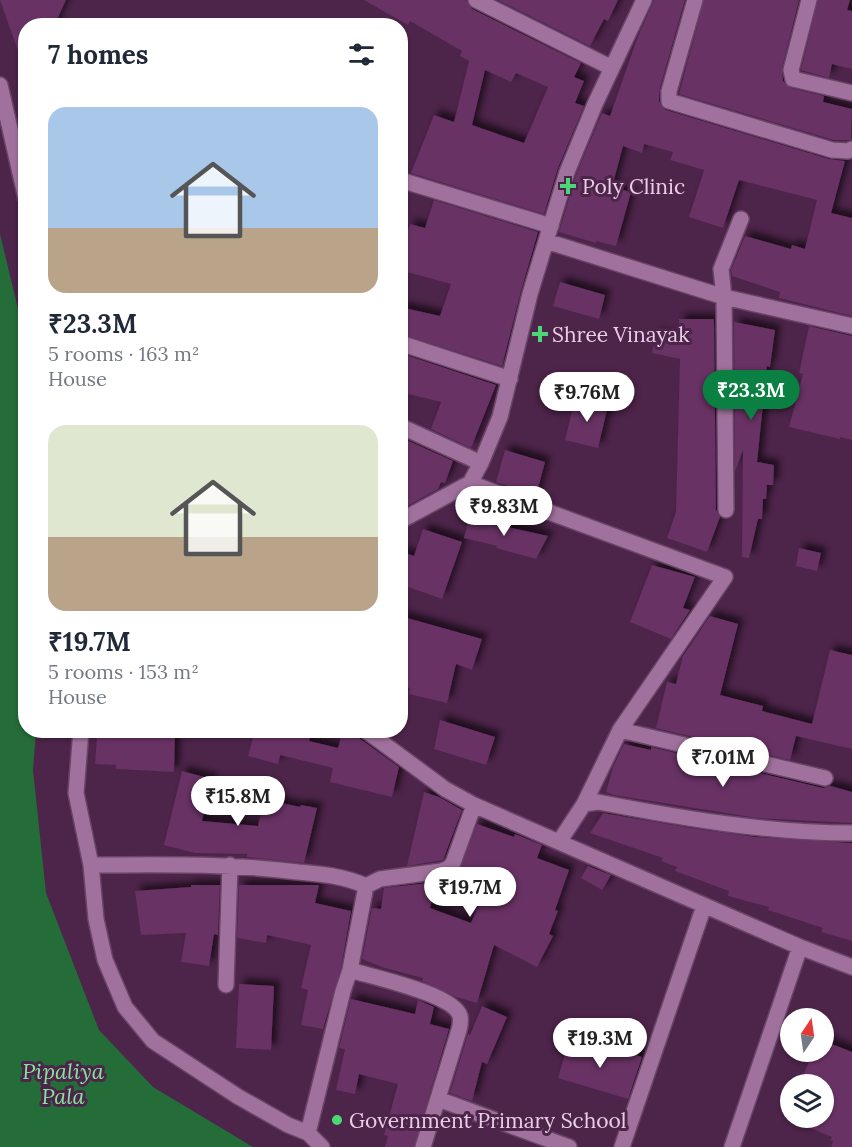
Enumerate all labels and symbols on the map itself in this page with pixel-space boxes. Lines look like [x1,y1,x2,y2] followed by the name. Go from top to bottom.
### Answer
[582,173,685,200] place label: Poly Clinic
[559,177,577,195] marker: Poly Clinic
[552,321,690,348] place label: Shree Vinayak
[533,327,547,341] marker: Shree Vinayak
[702,370,800,421] pin: ₹23.3M
[538,372,636,423] pin: ₹9.76M
[455,486,553,537] pin: ₹9.83M
[674,737,772,788] pin: ₹7.01M
[189,776,287,827] pin: ₹15.8M
[421,867,519,918] pin: ₹19.7M
[780,1008,834,1062] north arrow
[551,1018,649,1069] pin: ₹19.3M
[22,1057,105,1110] water label: Pipaliya Pala
[349,1107,627,1134] place label: Government Primary School
[330,1113,344,1127] marker: Government Primary School

